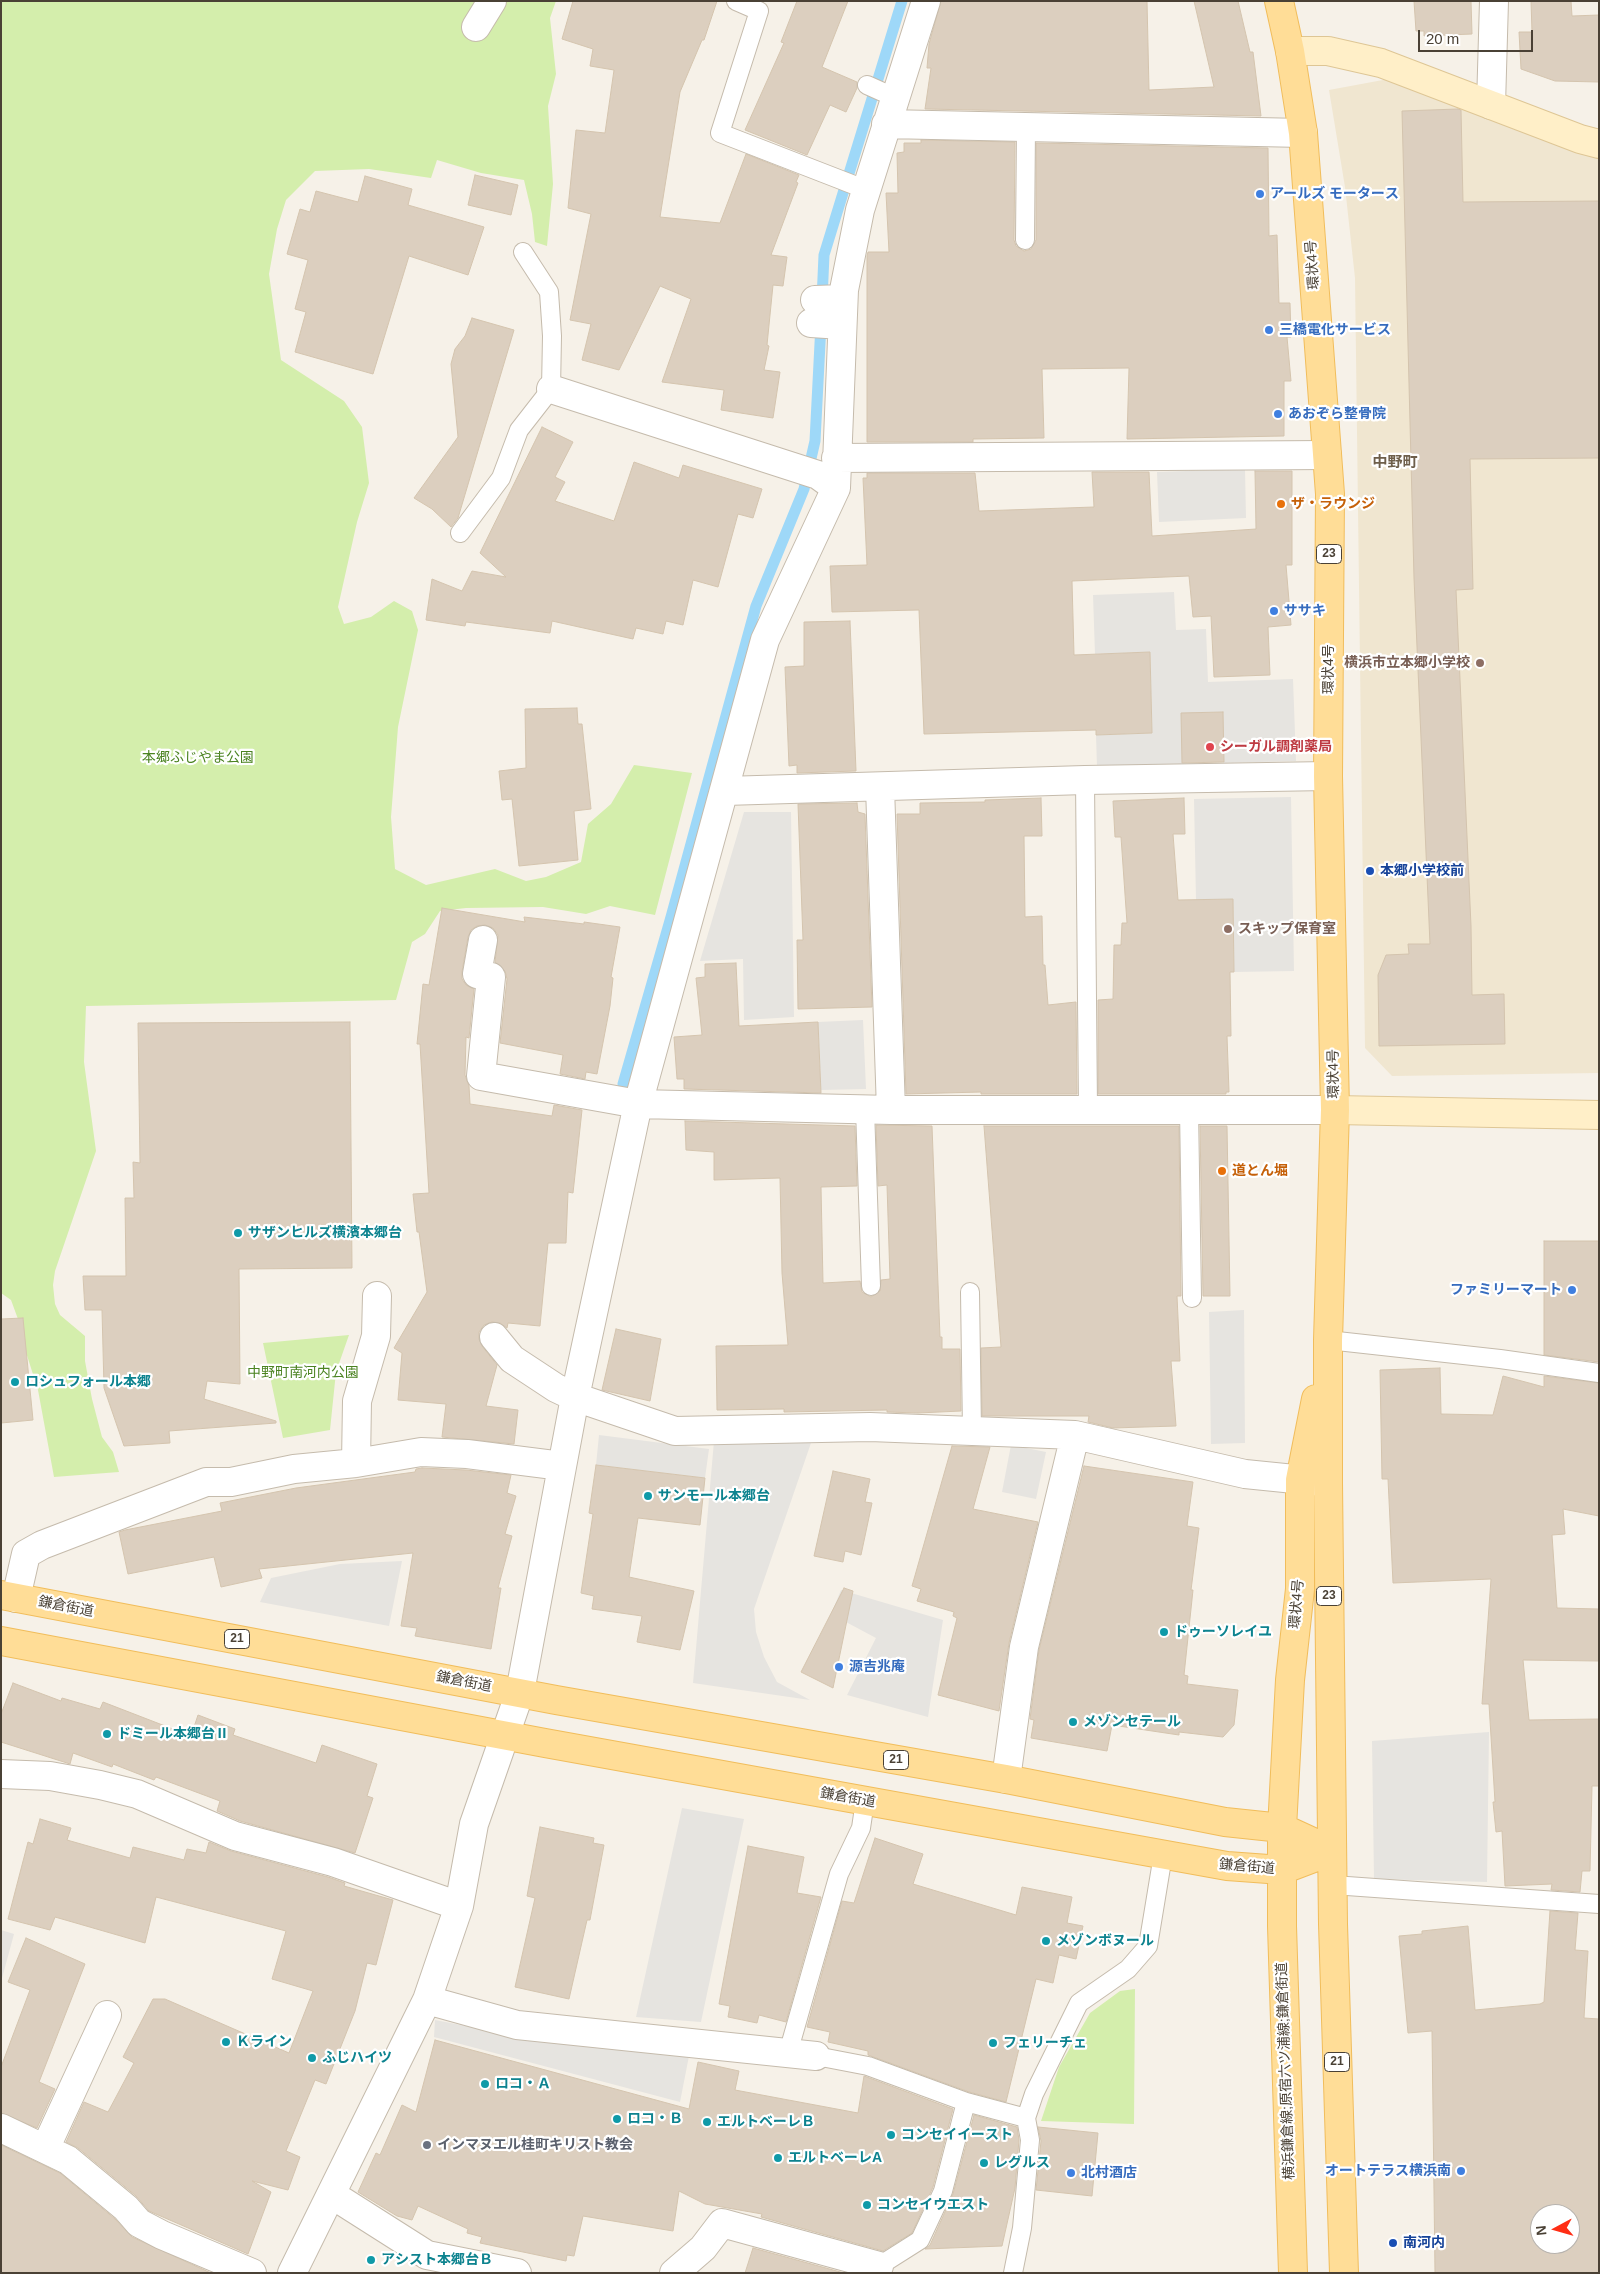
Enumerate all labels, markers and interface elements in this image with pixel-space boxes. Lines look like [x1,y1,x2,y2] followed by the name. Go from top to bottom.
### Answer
[1420,20,1535,52] scale bar
[1426,30,1459,47] text: 20 m
[1270,186,1399,202] place label: アールズ モータース
[1254,188,1266,200] marker: アールズ モータース
[1303,240,1323,290] street label: 環状4号
[1279,322,1391,338] place label: 三橋電化サービス
[1263,324,1275,336] marker: 三橋電化サービス
[1288,406,1386,422] place label: あおぞら整骨院
[1272,408,1284,420] marker: あおぞら整骨院
[1373,454,1417,472] district label: 中野町
[1291,496,1375,512] place label: ザ・ラウンジ
[1275,498,1287,510] marker: ザ・ラウンジ
[1316,544,1342,564] road number: 23
[1284,603,1326,619] place label: ササキ
[1268,605,1280,617] marker: ササキ
[1321,644,1337,694] street label: 環状4号
[1344,655,1470,671] place label: 横浜市立本郷小学校
[1474,657,1486,669] marker: 横浜市立本郷小学校
[1220,739,1332,755] place label: シーガル調剤薬局
[1204,741,1216,753] marker: シーガル調剤薬局
[142,750,254,766] park label: 本郷ふじやま公園
[1380,863,1464,879] place label: 本郷小学校前
[1364,865,1376,877] marker: 本郷小学校前
[1238,921,1336,937] place label: スキップ保育室
[1222,923,1234,935] marker: スキップ保育室
[1325,1049,1343,1099] street label: 環状4号
[1232,1163,1288,1179] place label: 道とん堀
[1216,1165,1228,1177] marker: 道とん堀
[248,1225,402,1241] place label: サザンヒルズ横濱本郷台
[232,1227,244,1239] marker: サザンヒルズ横濱本郷台
[1450,1282,1562,1298] place label: ファミリーマート
[1566,1284,1578,1296] marker: ファミリーマート
[247,1365,359,1381] park label: 中野町南河内公園
[25,1374,151,1390] place label: ロシュフォール本郷
[9,1376,21,1388] marker: ロシュフォール本郷
[658,1488,770,1504] place label: サンモール本郷台
[642,1490,654,1502] marker: サンモール本郷台
[1286,1578,1308,1630] street label: 環状4号
[1316,1586,1342,1605] road number: 23
[37,1593,95,1621] street label: 鎌倉街道
[1174,1624,1272,1640] place label: ドゥーソレイユ
[1158,1626,1170,1638] marker: ドゥーソレイユ
[224,1630,250,1648] road number: 21
[849,1659,905,1675] place label: 源吉兆庵
[833,1661,845,1673] marker: 源吉兆庵
[435,1668,493,1696] street label: 鎌倉街道
[1083,1714,1181,1730] place label: メゾンセテール
[1067,1716,1079,1728] marker: メゾンセテール
[117,1726,229,1742] place label: ドミール本郷台Ⅱ
[101,1728,113,1740] marker: ドミール本郷台Ⅱ
[884,1750,908,1770] road number: 21
[819,1785,877,1811] street label: 鎌倉街道
[1218,1856,1276,1878] street label: 鎌倉街道
[1056,1933,1154,1949] place label: メゾンボヌール
[1040,1935,1052,1947] marker: メゾンボヌール
[1274,1962,1298,2180] street label: 横浜鎌倉線;原宿六ツ浦線;鎌倉街道
[236,2034,292,2050] place label: Ｋライン
[1003,2035,1087,2051] place label: フェリーチェ
[220,2036,232,2048] marker: Ｋライン
[987,2037,999,2049] marker: フェリーチェ
[322,2050,392,2066] place label: ふじハイツ
[306,2052,318,2064] marker: ふじハイツ
[1324,2052,1350,2072] road number: 21
[495,2076,551,2092] place label: ロコ・Ａ
[479,2078,491,2090] marker: ロコ・Ａ
[627,2111,683,2127] place label: ロコ・Ｂ
[611,2113,623,2125] marker: ロコ・Ｂ
[717,2114,815,2130] place label: エルトベーレＢ
[701,2116,713,2128] marker: エルトベーレＢ
[901,2127,1013,2143] place label: コンセイイースト
[885,2129,897,2141] marker: コンセイイースト
[437,2137,633,2153] place label: インマヌエル桂町キリスト教会
[421,2139,433,2151] marker: インマヌエル桂町キリスト教会
[788,2150,882,2166] place label: エルトベーレA
[772,2152,784,2164] marker: エルトベーレA
[994,2155,1050,2171] place label: レグルス
[978,2157,990,2169] marker: レグルス
[1325,2163,1451,2179] place label: オートテラス横浜南
[1081,2165,1137,2181] place label: 北村酒店
[1455,2165,1467,2177] marker: オートテラス横浜南
[1065,2167,1077,2179] marker: 北村酒店
[877,2197,989,2213] place label: コンセイウエスト
[861,2199,873,2211] marker: コンセイウエスト
[1530,2204,1580,2254] north arrow
[1533,2225,1550,2236] text: N
[1403,2235,1445,2251] place label: 南河内
[1387,2237,1399,2249] marker: 南河内
[381,2252,493,2268] place label: アシスト本郷台Ｂ
[365,2254,377,2266] marker: アシスト本郷台Ｂ

